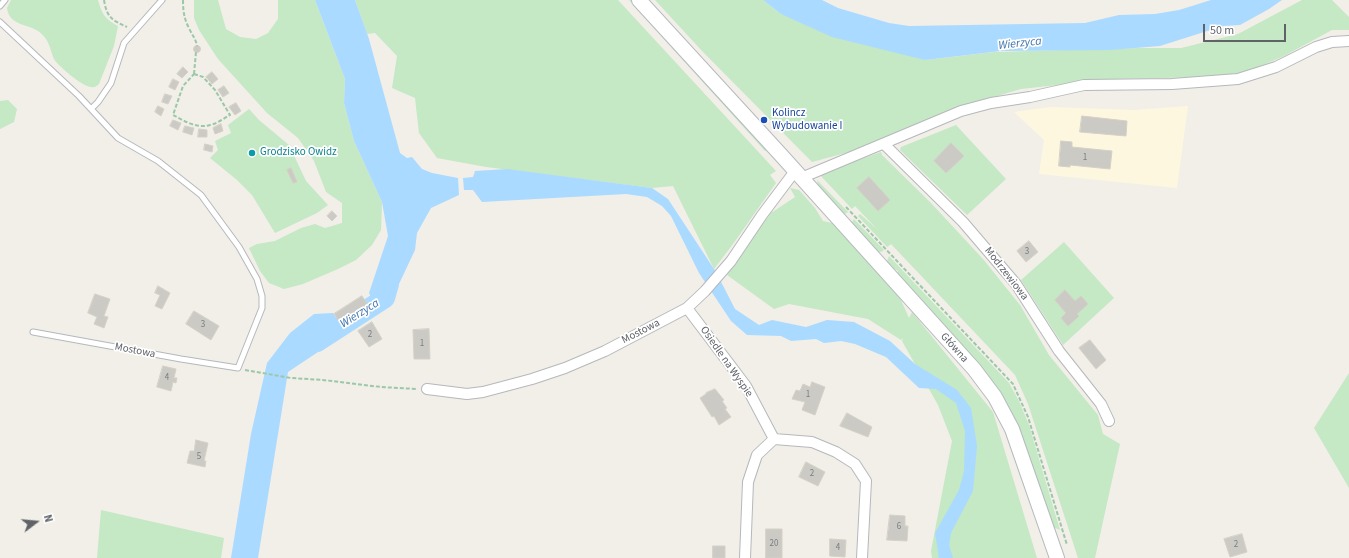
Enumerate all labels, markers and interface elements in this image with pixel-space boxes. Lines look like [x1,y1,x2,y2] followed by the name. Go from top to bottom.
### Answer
[1205,16,1288,42] scale bar
[1210,22,1234,39] text: 50 m
[998,35,1042,53] water label: Wierzyca
[772,107,842,133] place label: Kolincz Wybudowanie I
[759,115,769,125] marker: Kolincz Wybudowanie I
[260,146,337,160] place label: Grodzisko Owidz
[247,148,257,158] marker: Grodzisko Owidz
[1083,153,1087,163] house number: 1
[981,245,1031,303] street label: Modrzewiowa
[1025,247,1029,257] house number: 3
[338,296,382,332] water label: Wierzyca
[620,317,662,347] street label: Mostowa
[201,320,205,330] house number: 3
[697,324,755,400] street label: Osiedle na Wyspie
[368,330,372,340] house number: 2
[937,330,971,366] street label: Główna
[420,339,424,349] house number: 1
[114,341,156,361] street label: Mostowa
[165,373,169,383] house number: 4
[806,390,810,400] house number: 1
[197,452,201,462] house number: 5
[810,469,814,479] house number: 2
[16,502,56,542] north arrow
[40,513,56,524] text: N
[897,522,901,532] house number: 6
[770,539,778,549] house number: 20
[1234,540,1238,550] house number: 2
[836,543,840,553] house number: 4

